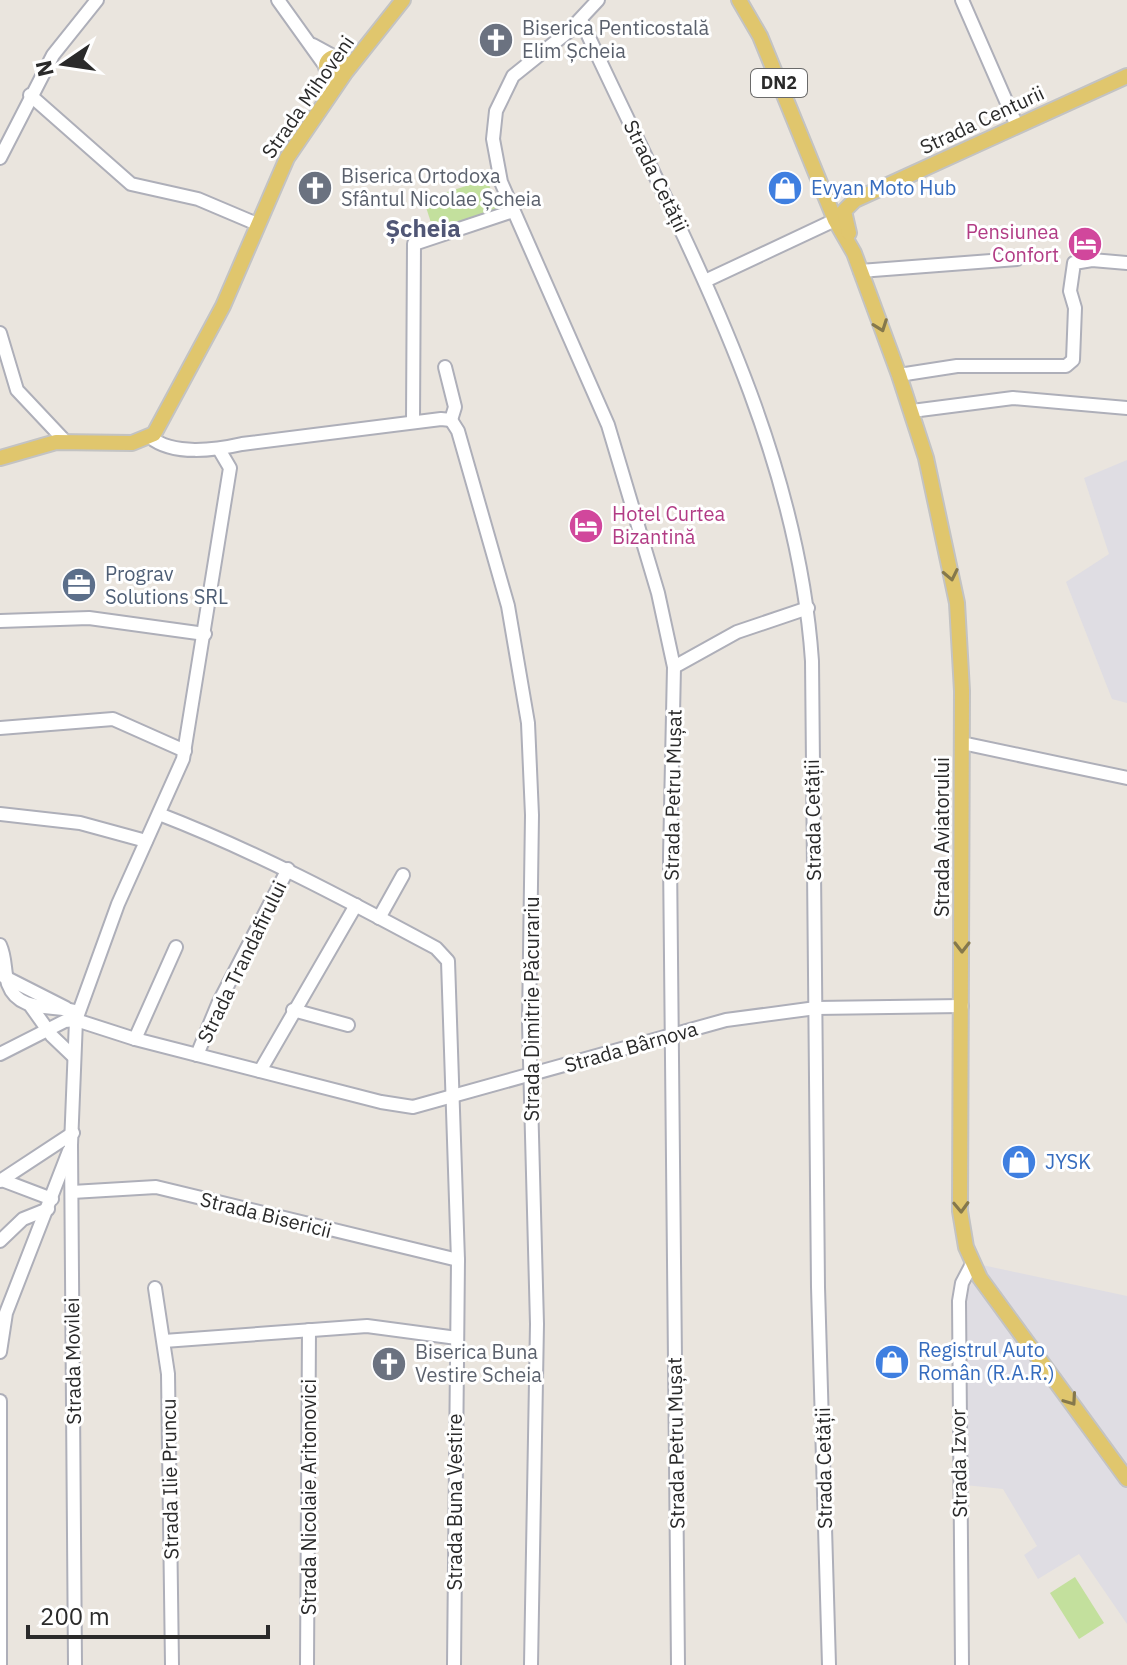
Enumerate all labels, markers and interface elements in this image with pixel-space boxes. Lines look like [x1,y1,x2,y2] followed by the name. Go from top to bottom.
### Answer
[522,14,710,64] place label: Biserica Penticostală Elim Șcheia
[477,21,515,59] church icon: Biserica Penticostală Elim Șcheia
[24,24,104,104] north arrow
[255,30,360,164] street label: Strada Mihoveni
[28,58,60,80] text: N
[751,69,807,97] road number: DN2
[915,79,1048,160] street label: Strada Centurii
[618,115,695,236] street label: Strada Cetății
[341,162,542,212] place label: Biserica Ortodoxa Sfântul Nicolae Șcheia
[296,169,334,207] church icon: Biserica Ortodoxa Sfântul Nicolae Șcheia
[766,169,804,207] shop icon: Evyan Moto Hub
[811,174,956,201] place label: Evyan Moto Hub
[385,212,461,244] district label: Șcheia
[966,218,1059,268] place label: Pensiunea Confort
[1066,225,1104,263] hotel icon: Pensiunea Confort
[871,318,888,332] one-way arrow
[612,500,726,550] place label: Hotel Curtea Bizantină
[567,507,605,545] hotel icon: Hotel Curtea Bizantină
[105,560,228,610] place label: Prograv Solutions SRL
[60,566,98,604] office icon: Prograv Solutions SRL
[942,568,959,582] one-way arrow
[658,709,687,881] street label: Strada Petru Mușat
[928,757,955,917] street label: Strada Aviatorului
[798,759,827,881] street label: Strada Cetății
[191,876,293,1047] street label: Strada Trandafirului
[518,896,545,1122] street label: Strada Dimitrie Păcurariu
[953,941,971,954] one-way arrow
[561,1015,701,1078] street label: Strada Bârnova
[1000,1143,1038,1181] shop icon: JYSK
[1045,1148,1091,1175] place label: JYSK
[197,1185,335,1244] street label: Strada Bisericii
[952,1201,969,1213] one-way arrow
[58,1297,87,1425] street label: Strada Movilei
[918,1336,1055,1386] place label: Registrul Auto Român (R.A.R.)
[415,1338,542,1388] place label: Biserica Buna Vestire Scheia
[873,1343,911,1381] shop icon: Registrul Auto Român (R.A.R.)
[370,1345,408,1383] church icon: Biserica Buna Vestire Scheia
[661,1357,690,1529] street label: Strada Petru Mușat
[295,1379,322,1615] street label: Strada Nicolaie Aritonovici
[1061,1391,1075,1406] one-way arrow
[155,1398,184,1560] street label: Strada Ilie Pruncu
[809,1407,838,1529] street label: Strada Cetății
[944,1408,973,1518] street label: Strada Izvor
[441,1413,468,1591] street label: Strada Buna Vestire
[28,1589,268,1639] scale bar
[40,1600,110,1632] text: 200 m

